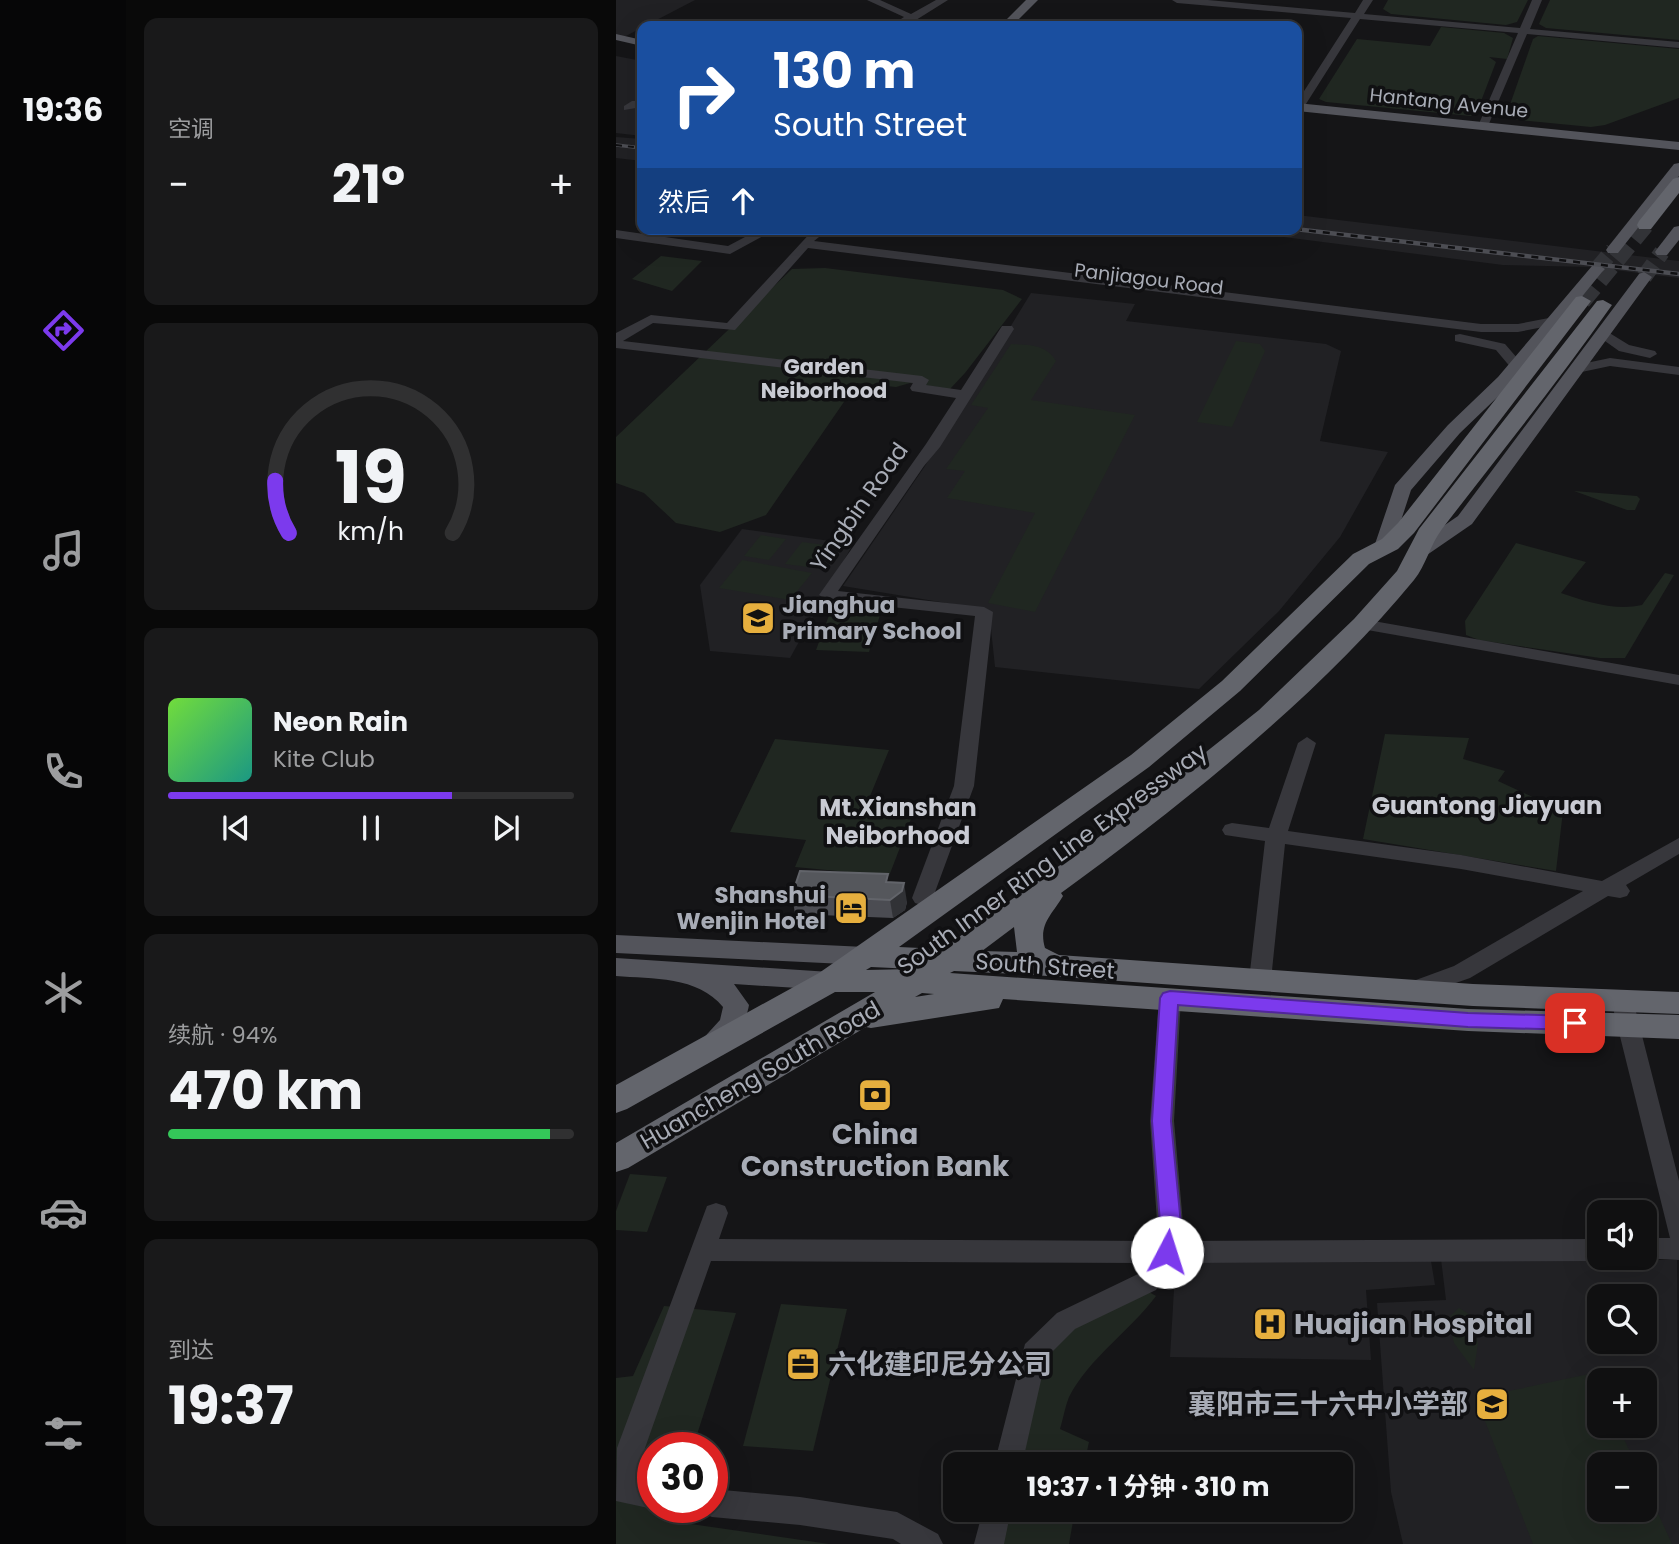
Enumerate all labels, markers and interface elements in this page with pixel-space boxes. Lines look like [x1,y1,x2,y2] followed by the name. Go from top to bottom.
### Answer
[773,37,915,105] text: 130 m
[658,49,749,140] icon: right
[1368,81,1530,125] street label: Hantang Avenue
[23,87,103,132] text: 19:36
[773,102,967,147] text: South Street
[168,113,214,145] text: 空调
[332,148,405,221] text: 21°
[168,158,189,211] text: −
[548,158,574,211] text: +
[724,182,762,220] icon: ahead
[658,184,710,220] text: 然后
[1073,256,1225,302] street label: Panjiagou Road
[39,306,88,355] icon: directions
[761,352,887,405] district label: Garden Neiborhood
[335,427,407,528] text: 19
[803,436,915,578] street label: Yingbin Road
[338,514,404,549] text: km/h
[39,526,88,575] icon: music
[782,589,962,647] place label: Jianghua Primary School
[739,599,777,637] school or university icon: Jianghua Primary School
[273,704,408,740] text: Neon Rain
[891,736,1213,982] street label: South Inner Ring Line Expressway
[273,743,375,775] text: Kite Club
[39,747,88,796] icon: phone
[1372,789,1602,822] district label: Guantong Jiayuan
[819,791,977,852] district label: Mt.Xianshan Neiborhood
[217,809,255,847] icon: previous
[352,809,390,847] icon: pause
[487,809,525,847] icon: next
[676,879,826,937] place label: Shanshui Wenjin Hotel
[832,889,870,927] hotel icon: Shanshui Wenjin Hotel
[974,945,1116,987] street label: South Street
[39,968,88,1017] icon: climate
[634,993,886,1157] street label: Huancheng South Road
[1545,993,1605,1053] pin
[1556,1004,1594,1042] icon: arrive
[168,1019,278,1051] text: 续航 · 94%
[168,1054,363,1127] text: 470 km
[856,1076,894,1114] bank icon: China Construction Bank
[741,1115,1010,1186] place label: China Construction Bank
[39,1188,88,1237] icon: car
[1587,1200,1657,1522] map controls
[1587,1200,1657,1270] button: sound
[1130,1215,1204,1289] position arrow
[1587,1284,1657,1354] button: search
[1251,1305,1289,1343] hospital icon: Huajian Hospital
[1294,1305,1533,1344] place label: Huajian Hospital
[168,1334,214,1366] text: 到达
[784,1345,822,1383] office icon: 六化建印尼分公司
[828,1345,1052,1384] place label: 六化建印尼分公司
[1587,1368,1657,1438] button: +
[168,1369,294,1442] text: 19:37
[1188,1385,1468,1424] place label: 襄阳市三十六中小学部
[1473,1385,1511,1423] school or university icon: 襄阳市三十六中小学部
[39,1409,88,1458] icon: filters
[637,1432,728,1523] speed limit sign: 30
[1587,1452,1657,1522] button: −
[1026,1469,1270,1505] text: 19:37 · 1 分钟 · 310 m

